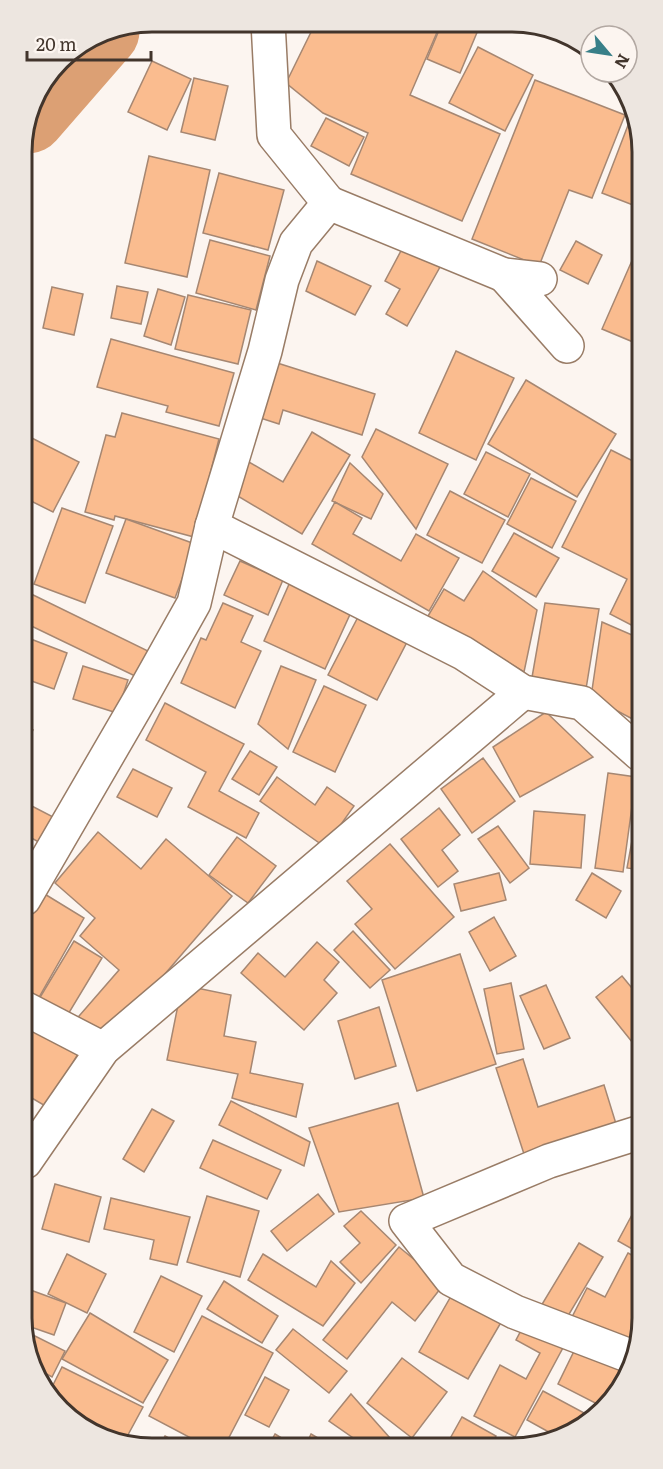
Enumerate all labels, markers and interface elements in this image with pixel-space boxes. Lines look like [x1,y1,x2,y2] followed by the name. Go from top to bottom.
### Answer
[27,24,152,62] scale bar
[579,24,639,84] north arrow
[36,30,77,57] text: 20 m
[609,50,637,73] text: N

